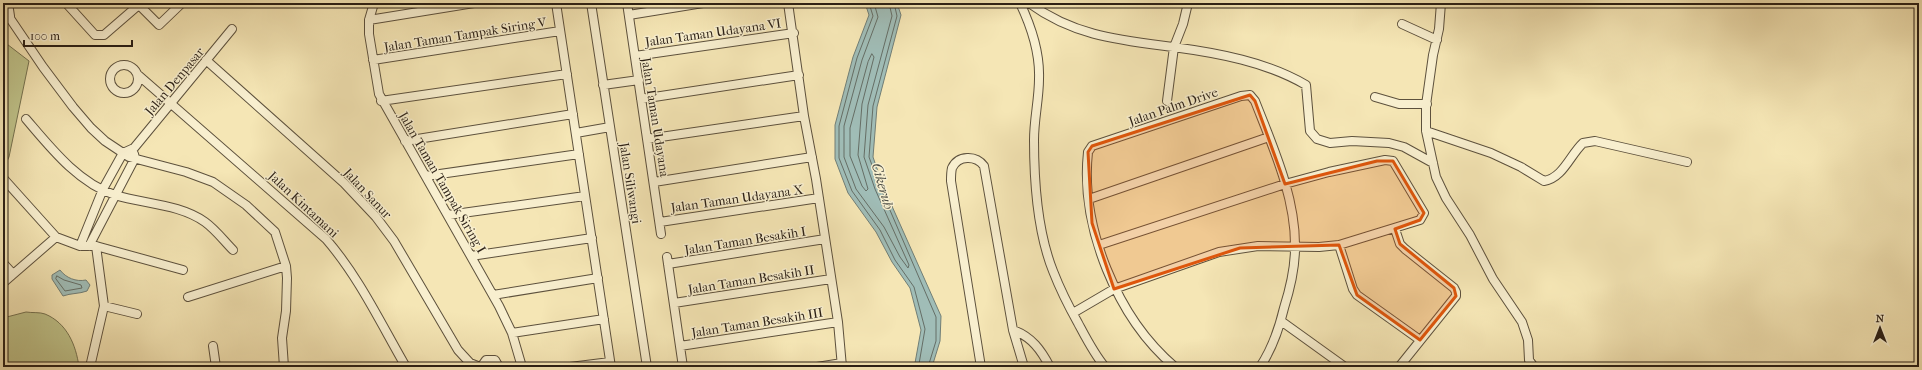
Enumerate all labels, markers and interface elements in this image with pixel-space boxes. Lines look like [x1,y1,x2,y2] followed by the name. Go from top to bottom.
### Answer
[382,14,548,55] street label: Jalan Taman Tampak Siring V
[643,16,782,50] street label: Jalan Taman Udayana VI
[24,22,132,48] scale bar
[30,29,60,43] text: 100 m
[141,44,207,119] street label: Jalan Denpasar
[638,55,673,179] street label: Jalan Taman Udayana
[1126,84,1220,129] street label: Jalan Palm Drive
[395,108,489,256] street label: Jalan Taman Tampak Siring I
[617,140,644,225] street label: Jalan Siliwangi
[868,161,897,211] water label: Cikeruh
[340,164,395,222] street label: Jalan Sanur
[265,167,342,241] street label: Jalan Kintamani
[669,182,804,215] street label: Jalan Taman Udayana X
[682,223,807,258] street label: Jalan Taman Besakih I
[686,262,815,297] street label: Jalan Taman Besakih II
[689,305,824,340] street label: Jalan Taman Besakih III
[1860,308,1900,348] north arrow
[1876,312,1885,325] text: N

